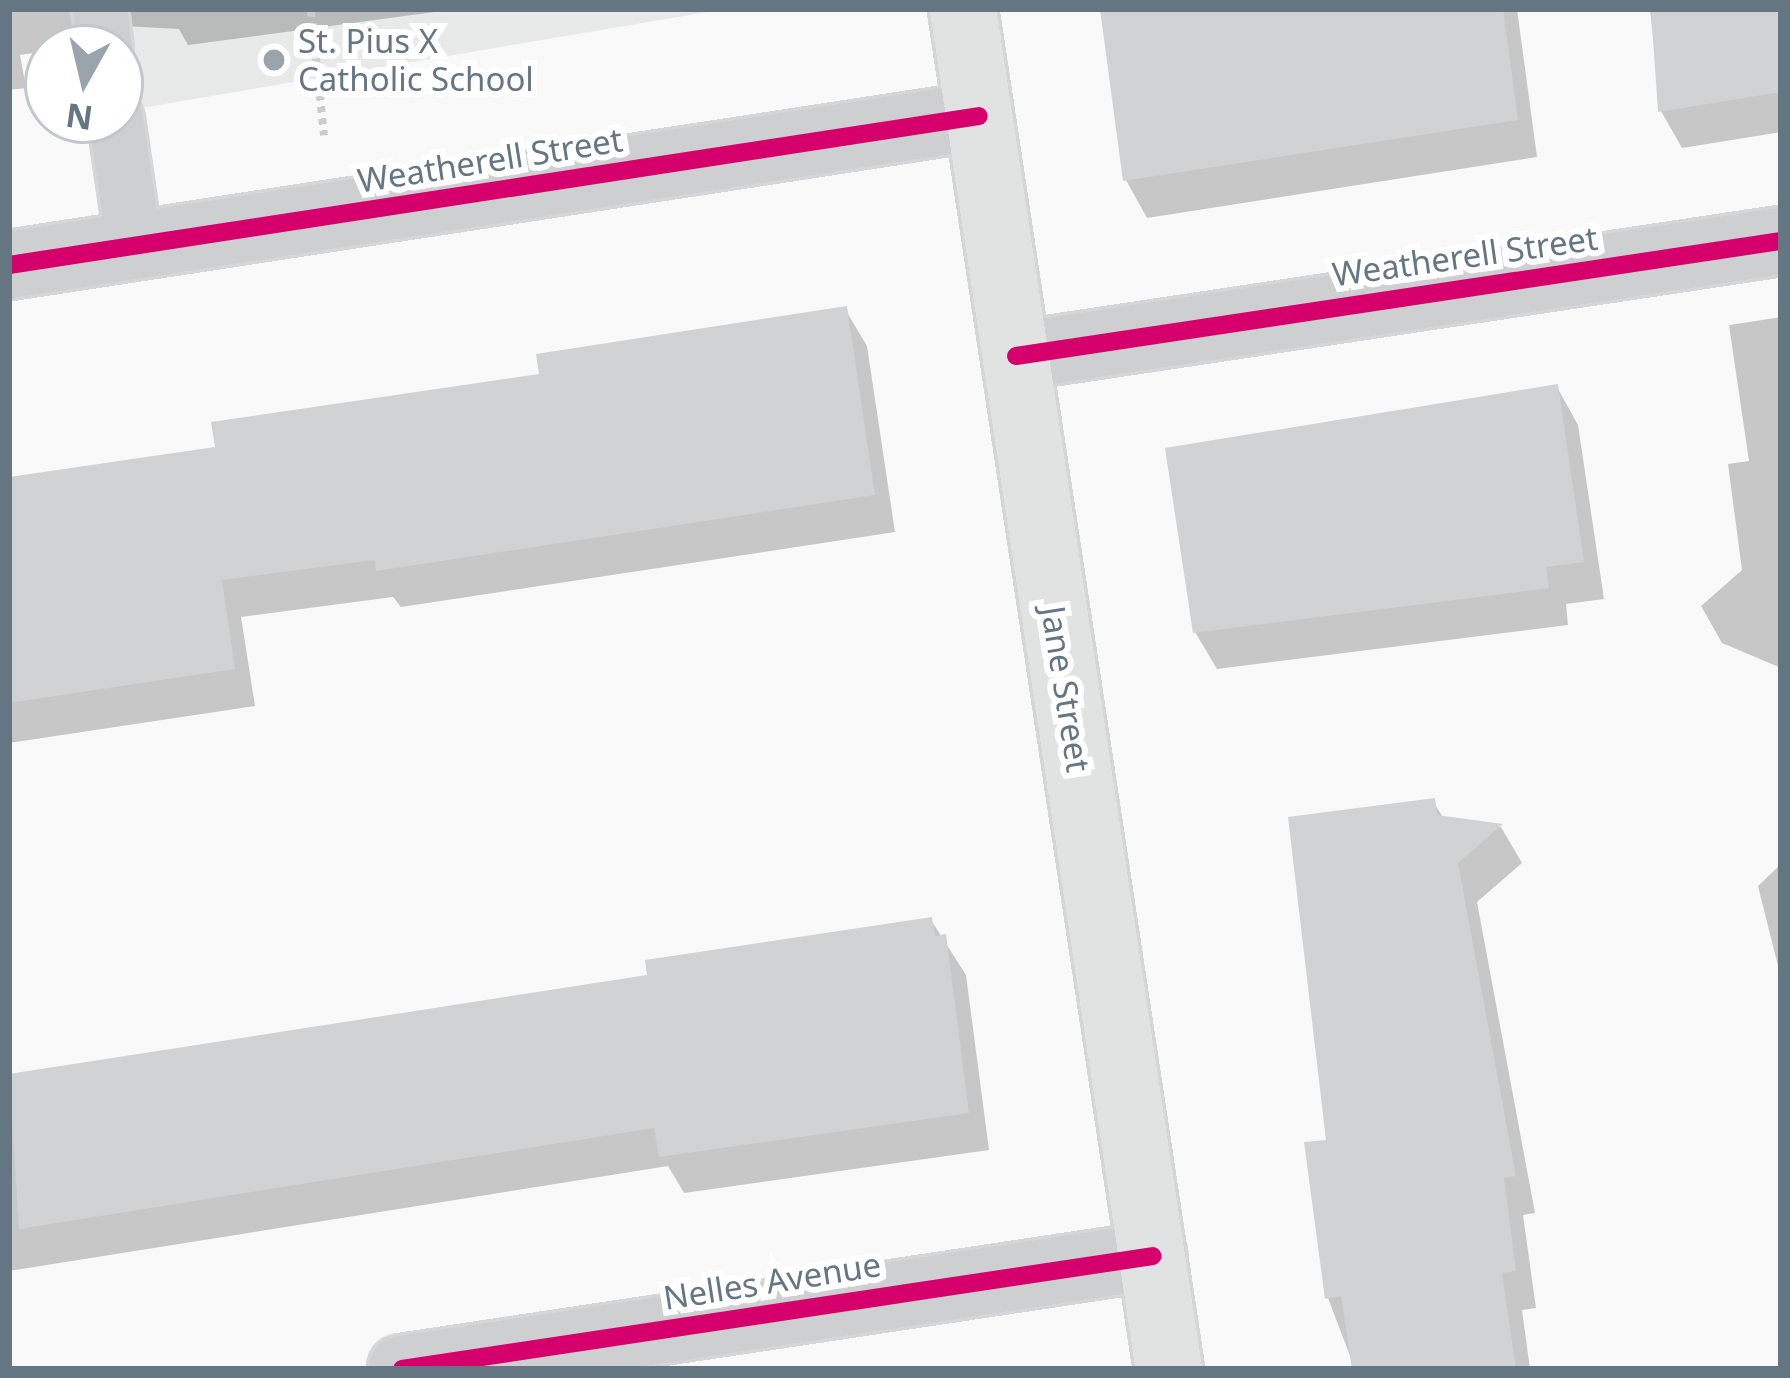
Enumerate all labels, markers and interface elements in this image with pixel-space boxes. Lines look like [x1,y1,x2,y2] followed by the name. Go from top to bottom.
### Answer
[298,21,534,99] place label: St. Pius X Catholic School
[24,24,144,144] north arrow
[261,47,287,73] marker: St. Pius X Catholic School
[63,93,96,141] text: N
[355,120,625,200] street label: Weatherell Street
[1330,218,1600,294] street label: Weatherell Street
[1033,603,1099,775] street label: Jane Street
[660,1244,884,1318] street label: Nelles Avenue

